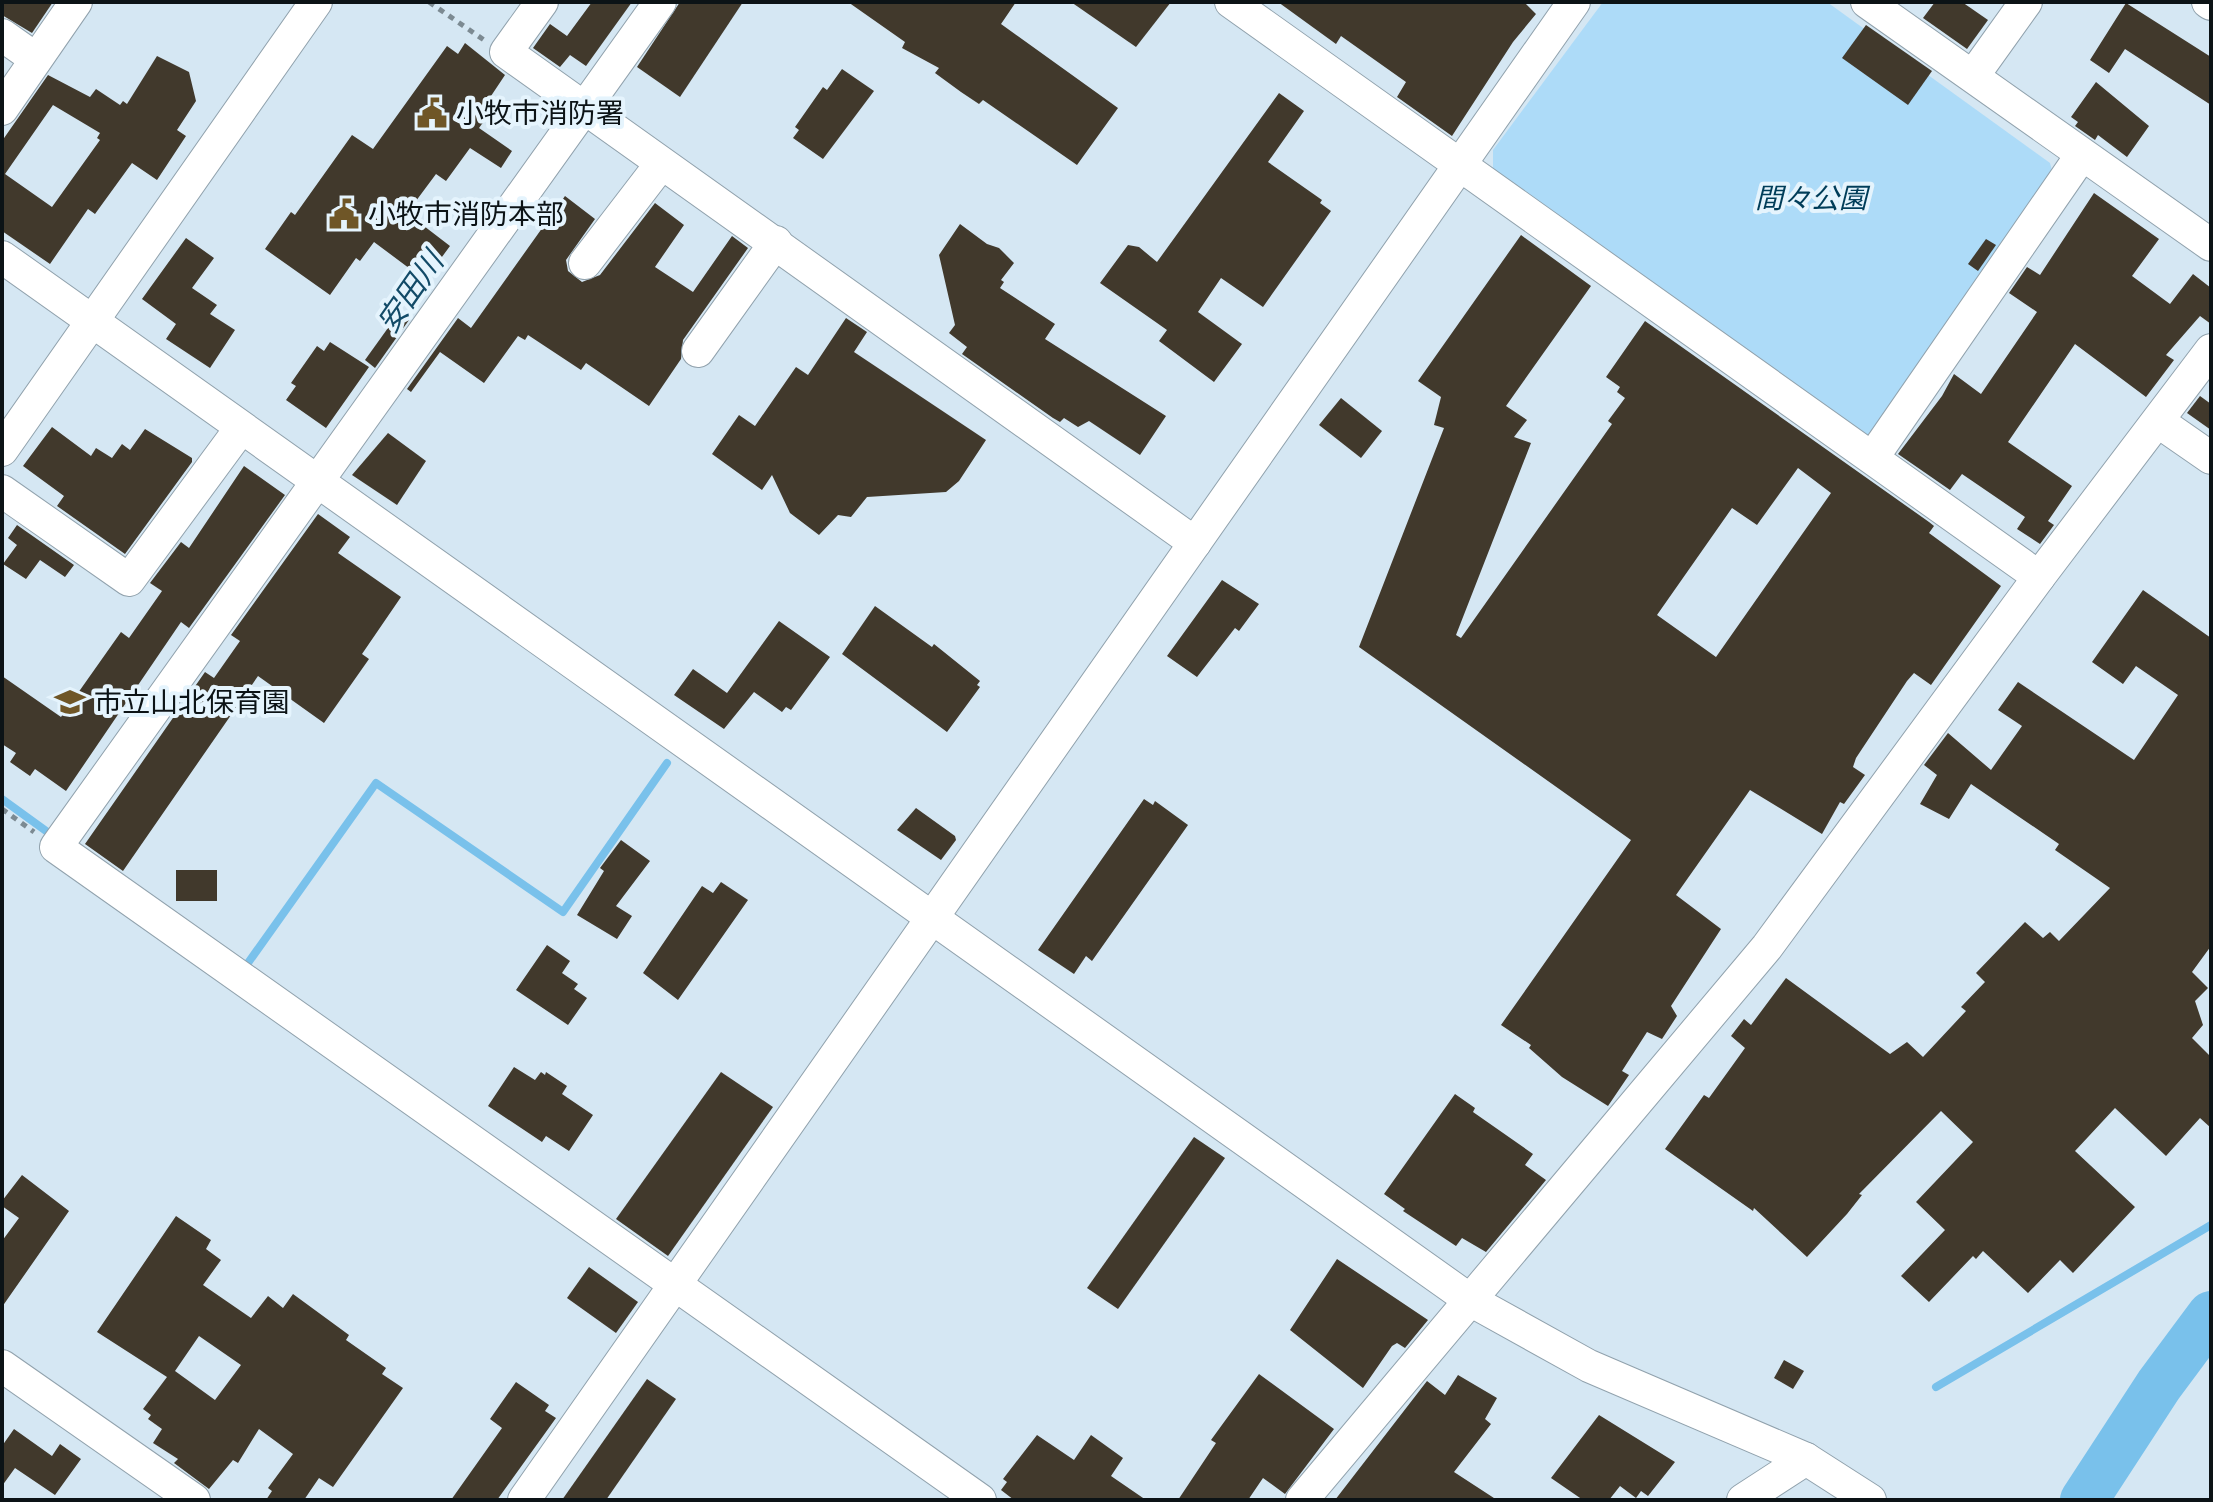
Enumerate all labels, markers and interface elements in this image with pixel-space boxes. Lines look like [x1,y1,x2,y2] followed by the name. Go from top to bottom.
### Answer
[415,96,449,130] public building icon: 小牧市消防署
[456,96,624,131] place label: 小牧市消防署
[1755,181,1871,216] park label: 間々公園
[327,197,361,231] public building icon: 小牧市消防本部
[368,197,564,232] place label: 小牧市消防本部
[369,242,453,339] water label: 安田川
[53,685,87,719] school or university icon: 市立山北保育園
[94,685,290,720] place label: 市立山北保育園

